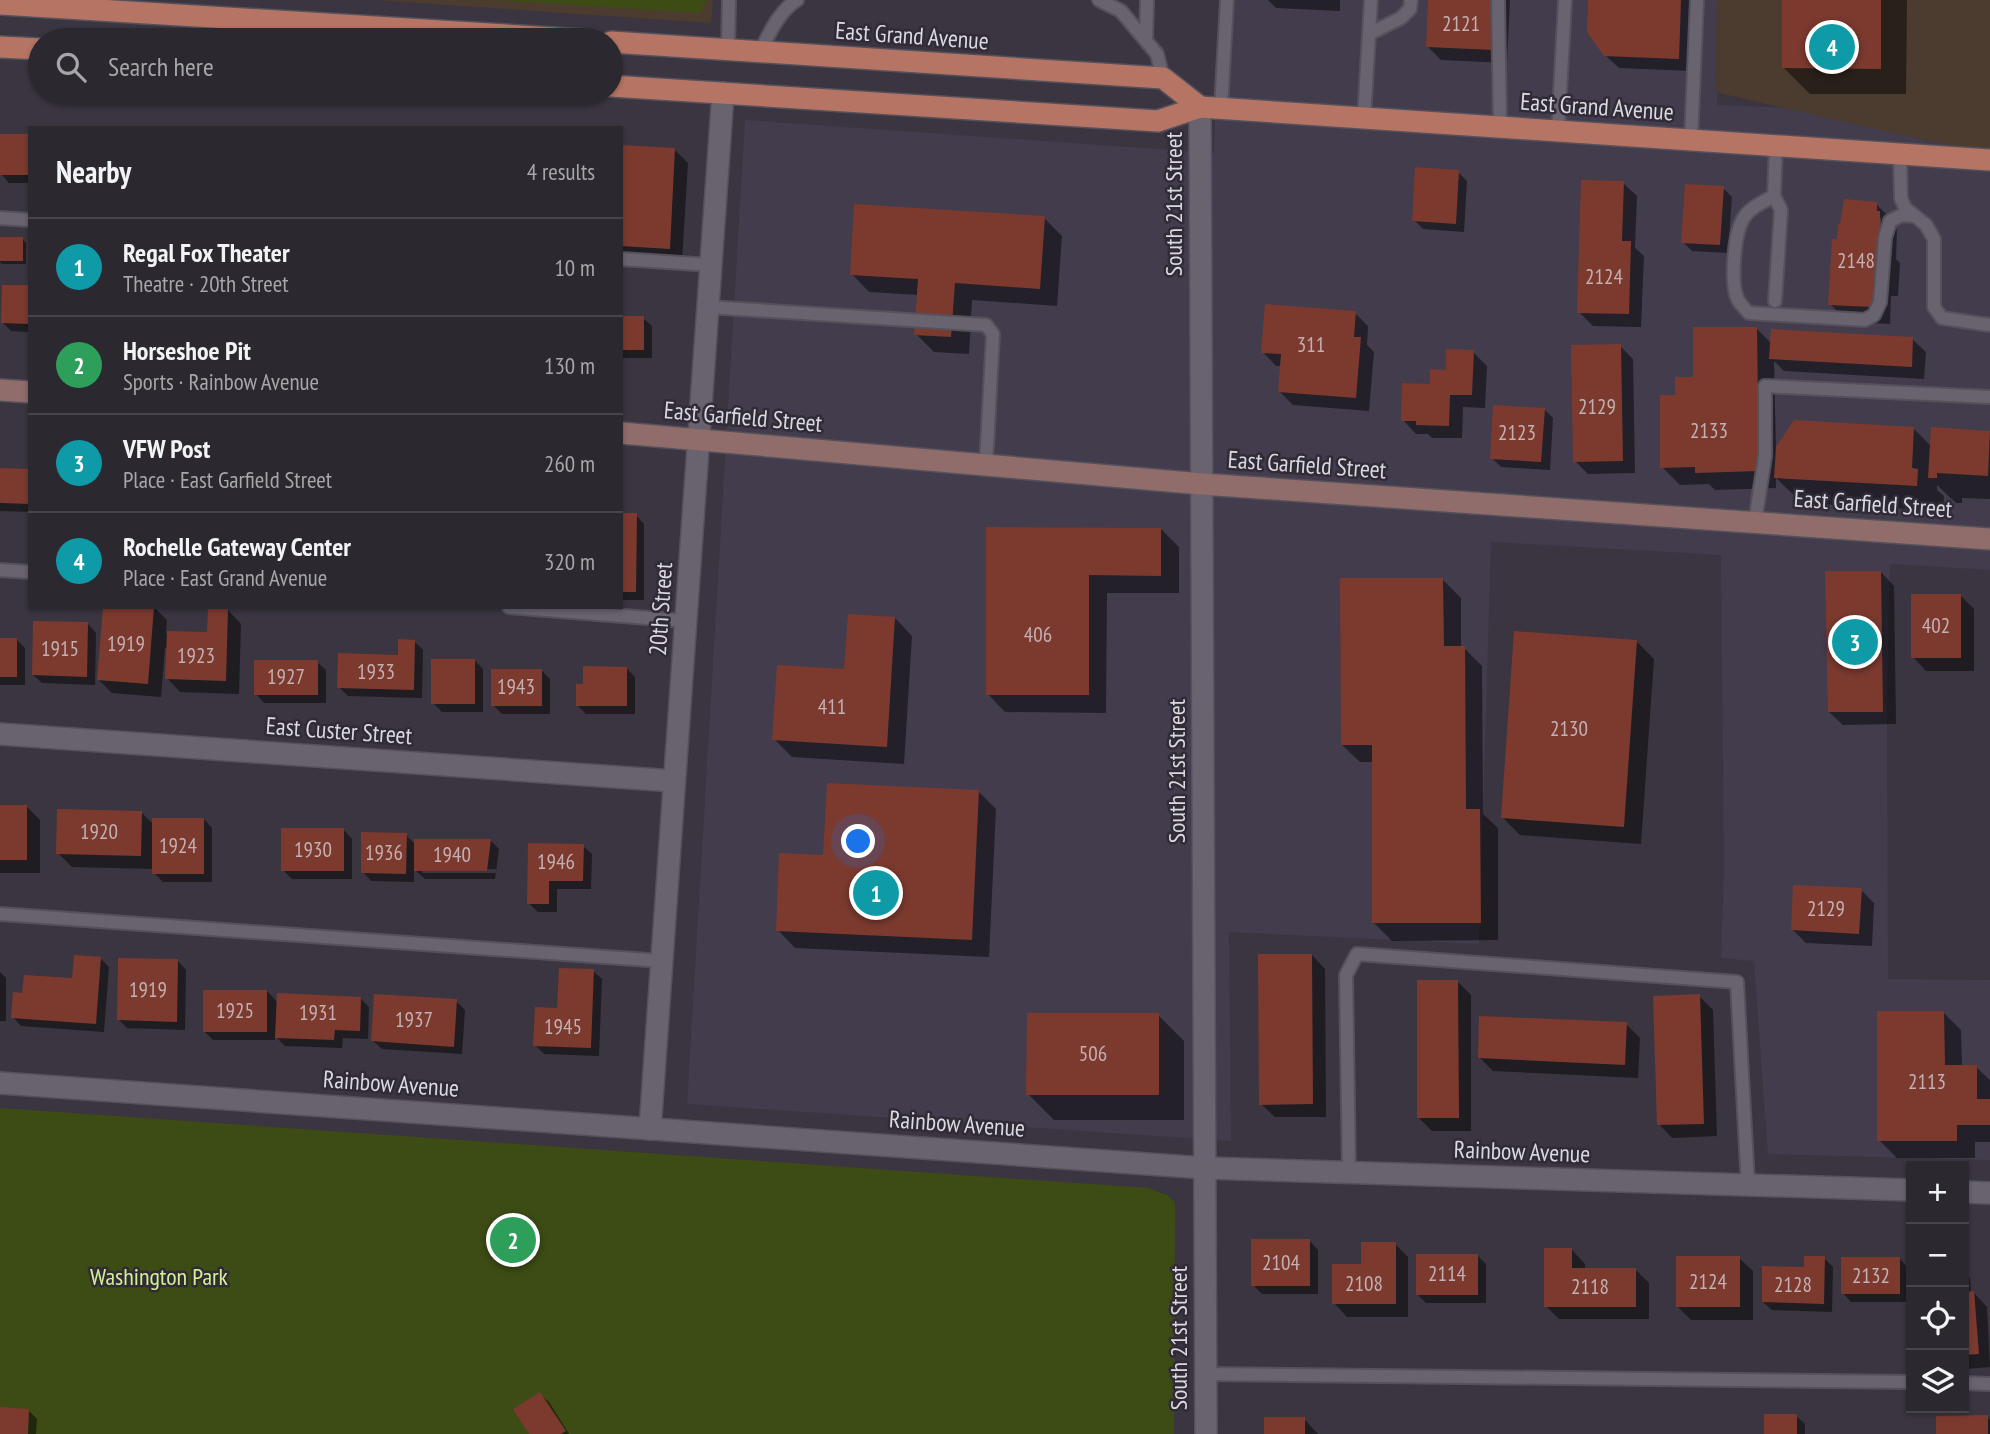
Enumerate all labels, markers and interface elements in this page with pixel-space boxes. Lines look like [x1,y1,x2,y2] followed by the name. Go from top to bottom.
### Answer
[1442,10,1480,37] house number: 2121
[834,15,990,56] street label: East Grand Avenue
[1809,21,1855,73] pin: 4
[28,28,623,105] search box
[52,48,90,86] icon: search
[108,50,214,83] text: Search here
[1519,86,1675,127] street label: East Grand Avenue
[1158,131,1189,276] street label: South 21st Street
[56,152,131,191] text: Nearby
[527,157,595,186] text: 4 results
[123,236,290,269] text: Regal Fox Theater
[1837,247,1875,274] house number: 2148
[74,253,85,282] text: 1
[554,253,595,282] text: 10 m
[1585,263,1623,290] house number: 2124
[123,269,289,298] text: Theatre · 20th Street
[1297,331,1325,358] house number: 311
[123,334,251,367] text: Horseshoe Pit
[74,351,85,380] text: 2
[544,351,595,380] text: 130 m
[123,367,319,396] text: Sports · Rainbow Avenue
[1578,393,1616,420] house number: 2129
[663,394,824,439] street label: East Garfield Street
[1690,417,1728,444] house number: 2133
[1498,419,1536,446] house number: 2123
[123,432,210,465] text: VFW Post
[1227,443,1388,486] street label: East Garfield Street
[74,449,85,478] text: 3
[544,449,595,478] text: 260 m
[123,465,332,494] text: Place · East Garfield Street
[1793,482,1954,525] street label: East Garfield Street
[123,530,351,563] text: Rochelle Gateway Center
[74,547,85,576] text: 4
[544,547,595,576] text: 320 m
[642,561,679,657] street label: 20th Street
[123,563,327,592] text: Place · East Grand Avenue
[1922,612,1950,639] house number: 402
[1832,616,1878,668] pin: 3
[1024,621,1052,648] house number: 406
[107,630,145,657] house number: 1919
[41,635,79,662] house number: 1915
[177,642,215,669] house number: 1923
[357,658,395,685] house number: 1933
[267,663,305,690] house number: 1927
[497,673,535,700] house number: 1943
[818,693,846,720] house number: 411
[1161,698,1192,843] street label: South 21st Street
[265,710,414,751] street label: East Custer Street
[1550,715,1588,742] house number: 2130
[80,818,118,845] house number: 1920
[841,824,875,858] your location
[159,832,197,859] house number: 1924
[294,836,332,863] house number: 1930
[365,839,403,866] house number: 1936
[433,841,471,868] house number: 1940
[537,848,575,875] house number: 1946
[853,867,899,919] pin: 1
[1807,895,1845,922] house number: 2129
[129,976,167,1003] house number: 1919
[216,997,254,1024] house number: 1925
[299,999,337,1026] house number: 1931
[395,1006,433,1033] house number: 1937
[544,1013,582,1040] house number: 1945
[1079,1040,1107,1067] house number: 506
[322,1063,460,1104] street label: Rainbow Avenue
[1908,1068,1946,1095] house number: 2113
[888,1103,1026,1144] street label: Rainbow Avenue
[1453,1134,1591,1169] street label: Rainbow Avenue
[1906,1161,1969,1413] map controls
[1906,1161,1969,1224] button: +
[490,1214,536,1266] pin: 2
[1906,1224,1969,1287] button: −
[1262,1249,1300,1276] house number: 2104
[1428,1260,1466,1287] house number: 2114
[90,1261,229,1292] park label: Washington Park
[1852,1262,1890,1289] house number: 2132
[1163,1265,1194,1410] street label: South 21st Street
[1689,1268,1727,1295] house number: 2124
[1345,1270,1383,1297] house number: 2108
[1774,1271,1812,1298] house number: 2128
[1571,1273,1609,1300] house number: 2118
[1906,1287,1969,1350] button: locate
[1906,1350,1969,1413] button: layers

